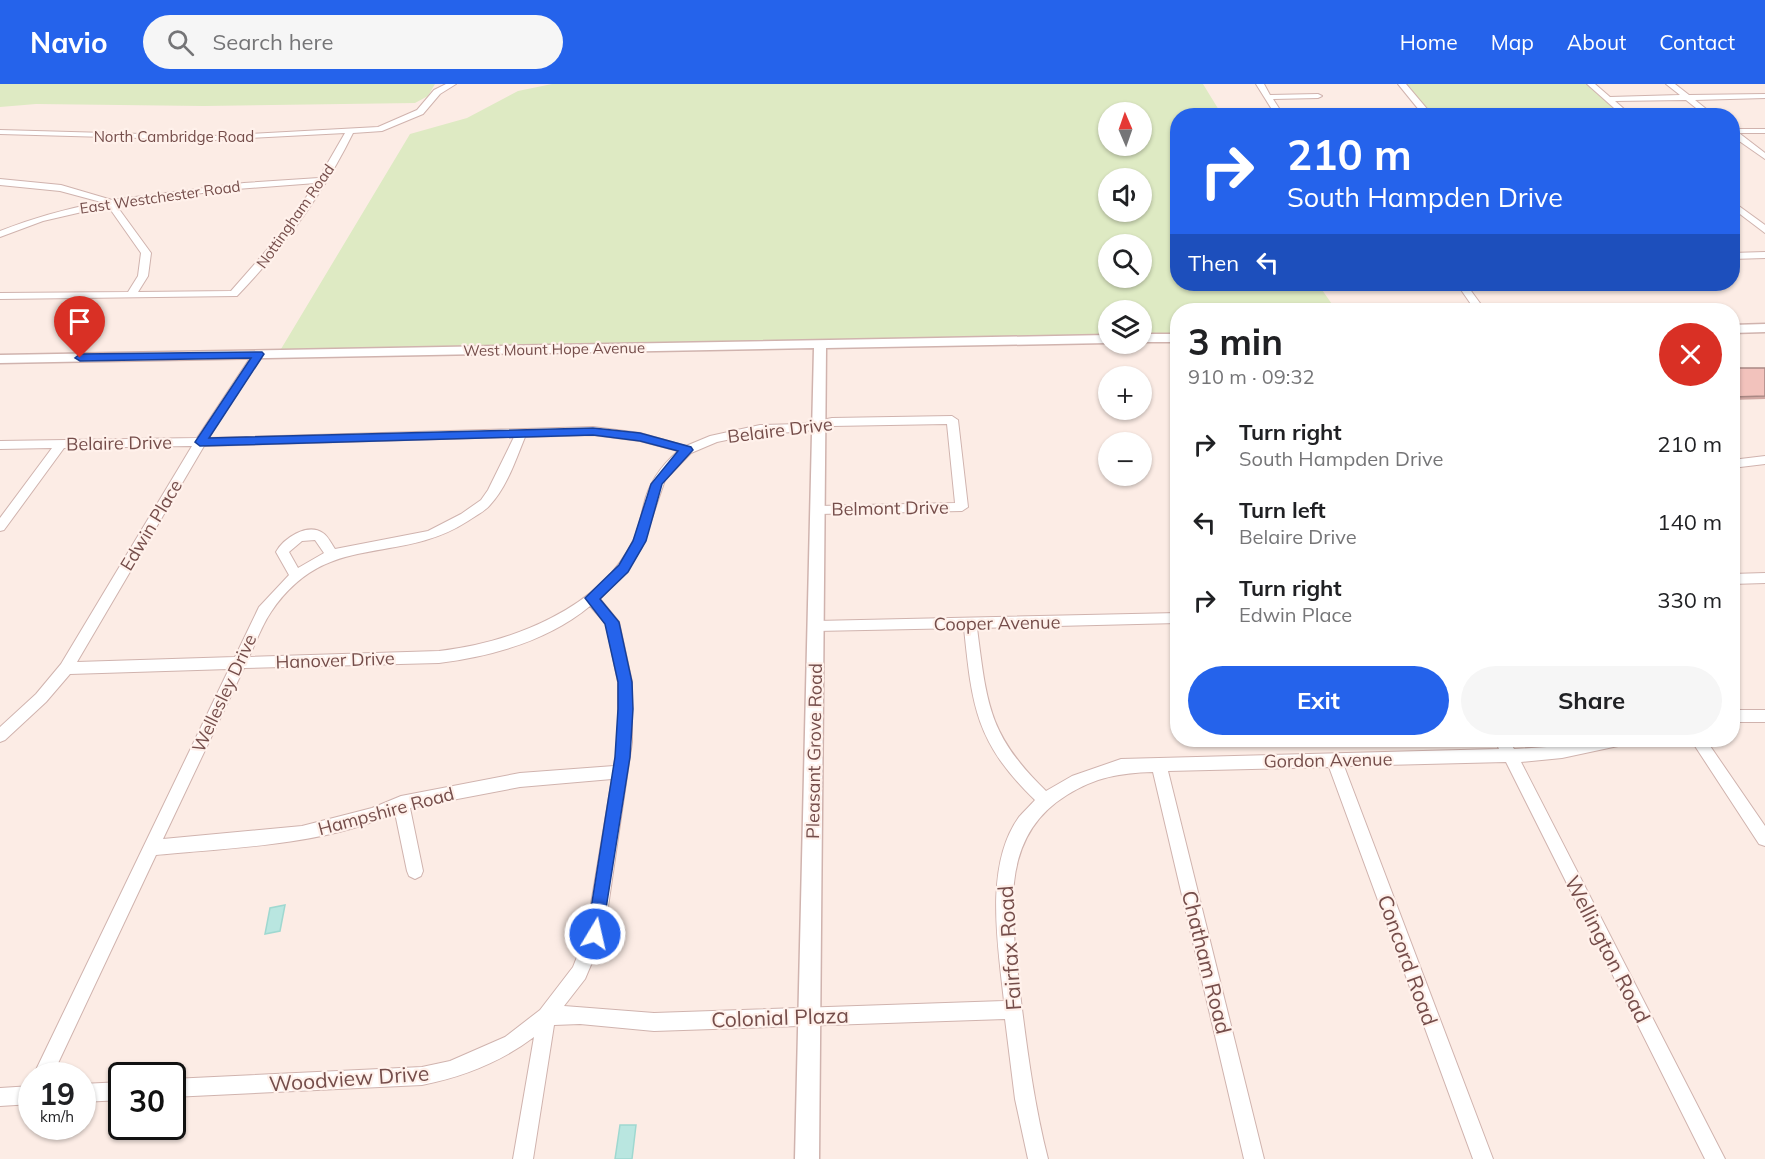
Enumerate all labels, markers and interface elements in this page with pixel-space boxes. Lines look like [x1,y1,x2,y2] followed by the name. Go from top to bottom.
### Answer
[143,15,563,69] search box
[30,25,107,60] text: Navio
[164,26,197,59] icon: search
[212,28,333,56] text: Search here
[1400,29,1458,55] text: Home
[1491,29,1534,55] text: Map
[1567,29,1626,55] text: About
[1659,29,1735,55] text: Contact
[1098,102,1152,156] north arrow
[1098,102,1152,486] map controls
[94,127,254,146] street label: North Cambridge Road
[1287,128,1412,181] text: 210 m
[1188,132,1266,210] icon: right
[252,160,338,272] street label: Nottingham Road
[1098,168,1152,222] button: sound
[78,176,242,218] street label: East Westchester Road
[1287,180,1563,214] text: South Hampden Drive
[1098,234,1152,288] button: search
[1251,246,1284,279] icon: left
[1188,249,1239,277] text: Then
[54,296,105,358] pin
[1098,300,1152,354] button: layers
[63,305,96,338] icon: arrive
[1188,319,1283,364] text: 3 min
[1659,323,1722,386] button: close
[463,338,645,360] street label: West Mount Hope Avenue
[1188,364,1314,389] text: 910 m · 09:32
[1098,366,1152,420] button: +
[726,412,834,448] street label: Belaire Drive
[1239,418,1342,446] text: Turn right
[1188,428,1221,461] icon: right
[1657,430,1722,458] text: 210 m
[66,431,172,455] street label: Belaire Drive
[1098,432,1152,486] button: −
[1239,446,1443,471] text: South Hampden Drive
[115,475,187,575] street label: Edwin Place
[831,495,949,521] street label: Belmont Drive
[1239,496,1326,524] text: Turn left
[1188,506,1221,539] icon: left
[1657,508,1722,536] text: 140 m
[1239,524,1357,549] text: Belaire Drive
[1239,574,1342,602] text: Turn right
[1188,584,1221,617] icon: right
[1657,586,1722,614] text: 330 m
[1239,602,1352,627] text: Edwin Place
[933,610,1061,636] street label: Cooper Avenue
[187,630,261,756] street label: Wellesley Drive
[275,646,395,674] street label: Hanover Drive
[801,663,827,839] street label: Pleasant Grove Road
[1188,666,1449,735] button: Exit
[1461,666,1722,735] button: Share
[1263,747,1393,773] street label: Gordon Avenue
[315,782,457,840] street label: Hampshire Road
[1560,871,1656,1027] street label: Wellington Road
[992,885,1026,1011] street label: Fairfax Road
[1177,888,1237,1036] street label: Chatham Road
[1372,891,1444,1029] street label: Concord Road
[563,902,627,966] position arrow
[711,1002,849,1032] street label: Colonial Plaza
[268,1059,430,1097] street label: Woodview Drive
[108,1062,186,1140] speed limit sign: 30
[39,1075,75,1113] text: 19
[40,1107,74,1126] text: km/h

